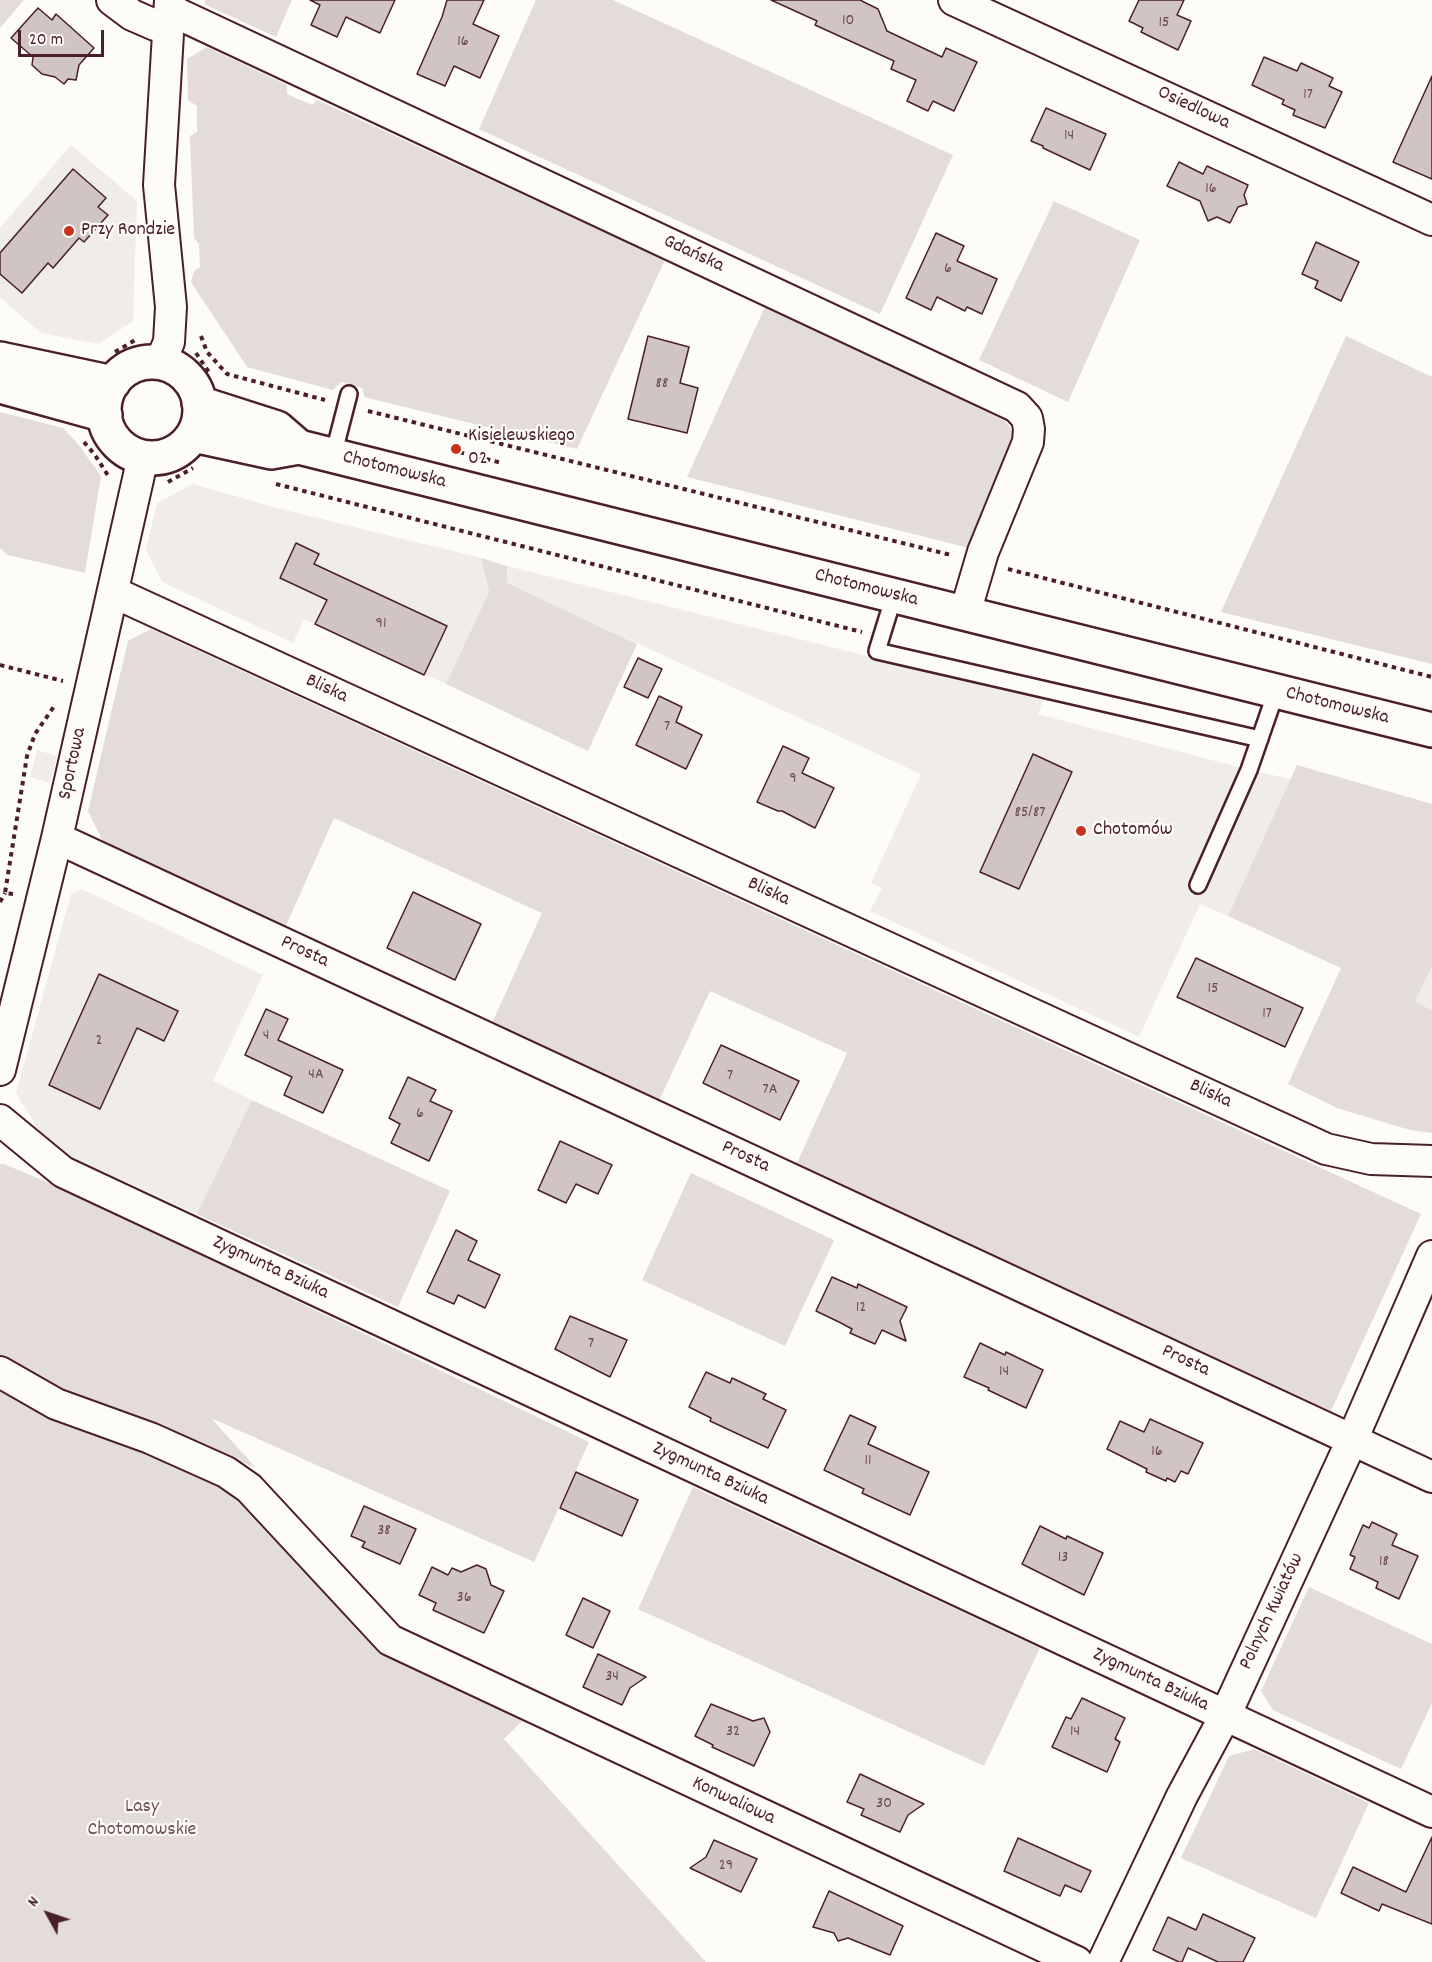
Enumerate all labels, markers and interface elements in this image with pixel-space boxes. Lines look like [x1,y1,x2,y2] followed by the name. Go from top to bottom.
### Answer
[842,12,854,32] house number: 10
[1159,14,1169,34] house number: 15
[21,18,106,56] scale bar
[29,28,63,53] text: 20 m
[457,33,469,53] house number: 16
[1153,82,1233,136] street label: Osiedlowa
[1303,86,1313,106] house number: 17
[1064,127,1074,147] house number: 14
[1205,180,1217,200] house number: 16
[81,219,175,243] place label: Przy Rondzie
[62,224,76,238] marker: Przy Rondzie
[659,231,727,279] street label: Gdańska
[944,260,952,280] house number: 6
[656,375,668,395] house number: 88
[468,425,575,472] place label: Kisielewskiego 02
[449,442,463,456] marker: Kisielewskiego 02
[340,447,448,495] street label: Chotomowska
[812,565,920,613] street label: Chotomowska
[376,615,386,635] house number: 91
[301,670,351,710] street label: Bliska
[1283,683,1391,731] street label: Chotomowska
[664,718,670,738] house number: 7
[55,726,93,802] street label: Sportowa
[789,770,797,790] house number: 9
[1015,804,1045,824] house number: 85/87
[1093,819,1173,843] place label: Chotomów
[1074,824,1088,838] marker: Chotomów
[743,873,793,913] street label: Bliska
[276,931,332,975] street label: Prosta
[1208,980,1218,1000] house number: 15
[1262,1005,1272,1025] house number: 17
[263,1027,269,1047] house number: 4
[96,1032,102,1052] house number: 2
[308,1066,324,1086] house number: 4A
[727,1067,733,1087] house number: 7
[1185,1075,1235,1115] street label: Bliska
[763,1081,777,1101] house number: 7A
[416,1105,424,1125] house number: 6
[717,1136,773,1180] street label: Prosta
[208,1232,332,1306] street label: Zygmunta Bziuka
[856,1299,866,1319] house number: 12
[588,1335,594,1355] house number: 7
[1157,1340,1213,1384] street label: Prosta
[999,1363,1009,1383] house number: 14
[648,1438,772,1512] street label: Zygmunta Bziuka
[1151,1443,1163,1463] house number: 16
[864,1452,872,1472] house number: 11
[377,1522,391,1542] house number: 38
[1058,1549,1068,1569] house number: 13
[1235,1550,1311,1674] street label: Polnych Kwiatów
[1379,1553,1389,1573] house number: 18
[457,1589,471,1609] house number: 36
[1088,1644,1212,1718] street label: Zygmunta Bziuka
[605,1668,619,1688] house number: 34
[726,1723,740,1743] house number: 32
[1070,1723,1080,1743] house number: 14
[687,1772,779,1832] street label: Konwaliowa
[876,1795,892,1815] house number: 30
[88,1796,196,1843] park label: Lasy Chotomowskie
[719,1857,733,1877] house number: 29
[18,1884,78,1944] north arrow
[22,1892,45,1913] text: N

